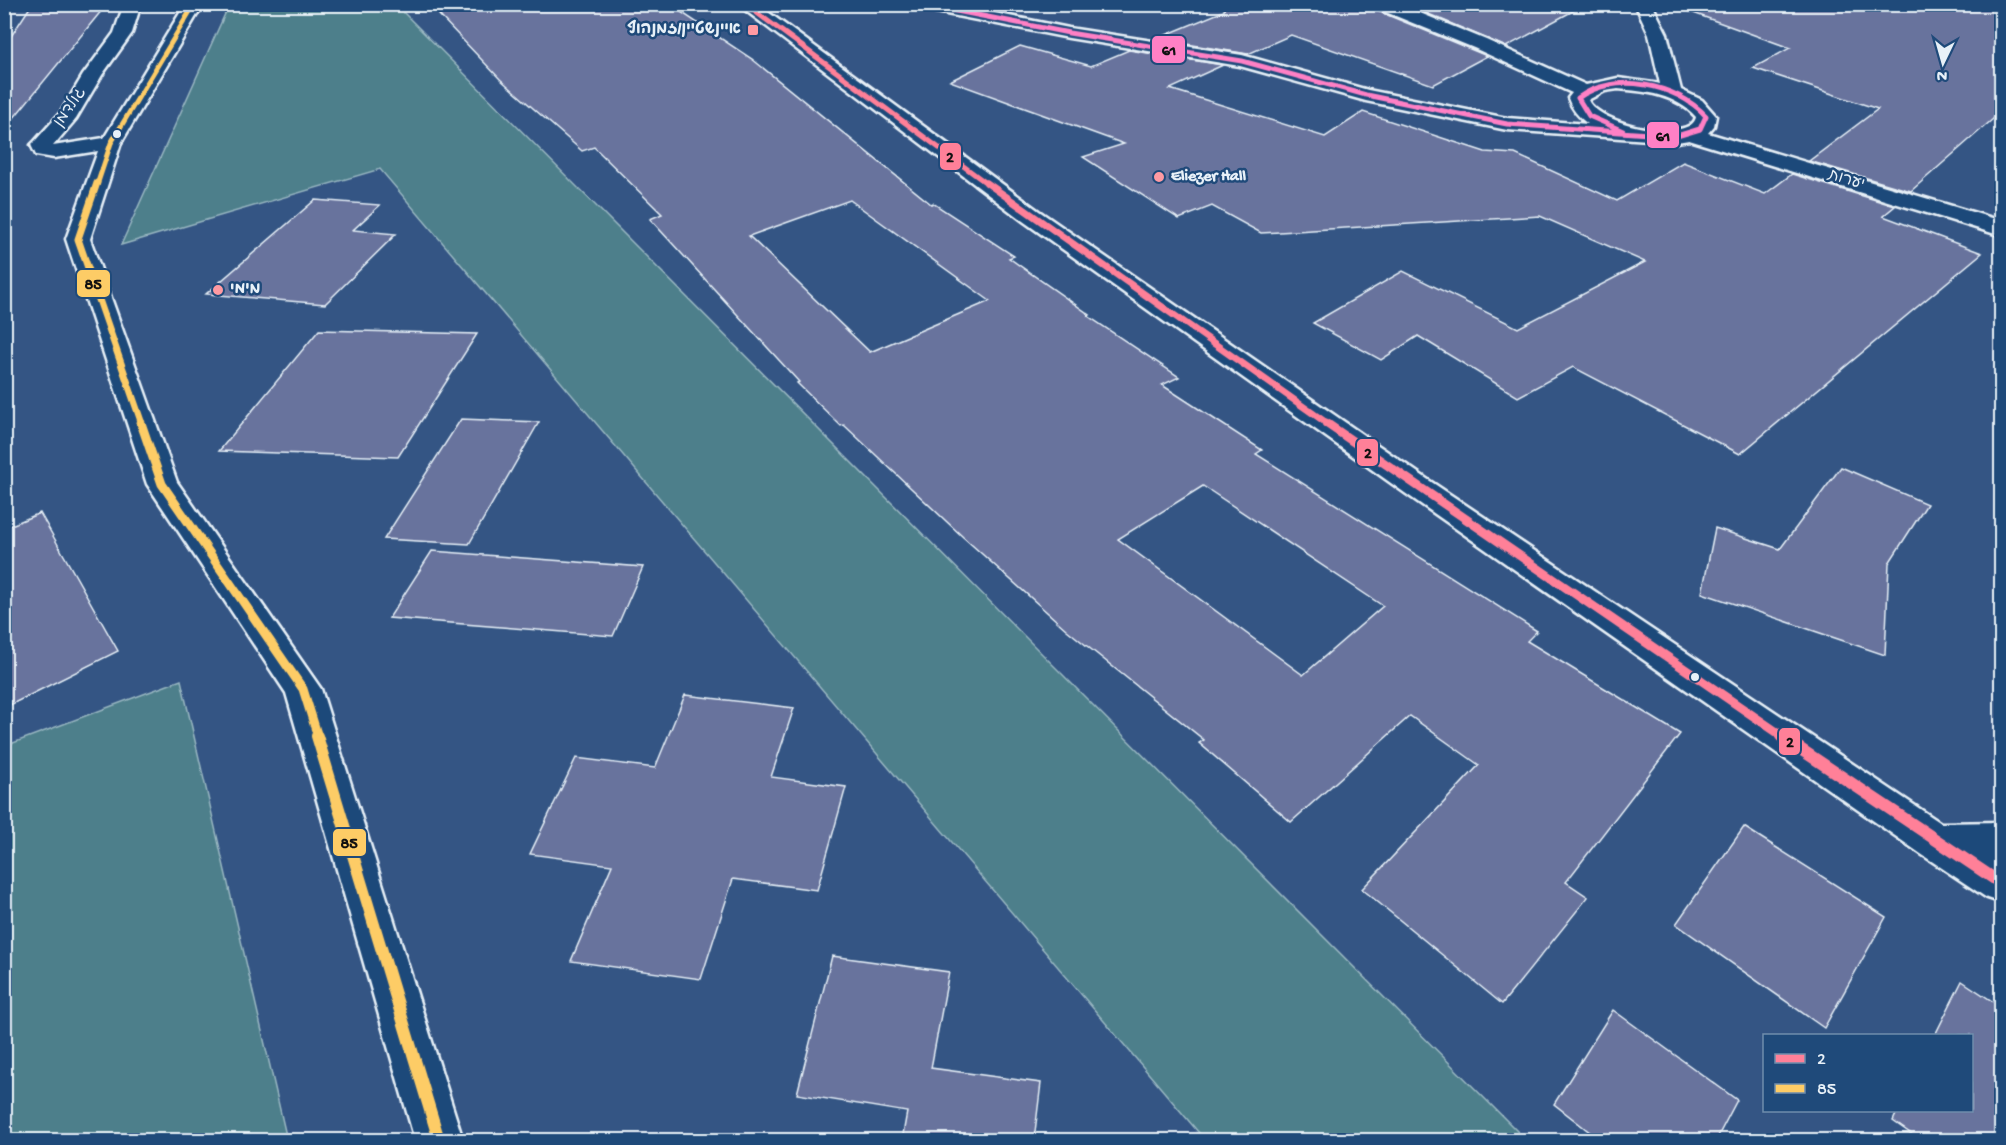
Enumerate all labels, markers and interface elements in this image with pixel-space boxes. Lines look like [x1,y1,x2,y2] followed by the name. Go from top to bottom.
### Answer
[627,19,741,40] place label: איינשטיין/זמנהוף
[746,23,760,37] marker: איינשטיין/זמנהוף
[1913,33,1973,93] north arrow
[1151,35,1186,64] line badge: 61
[1162,43,1176,62] text: 61
[1935,64,1948,84] text: N
[49,83,91,131] street label: גולדמן
[1646,121,1680,149] line badge: 61
[111,128,123,140] unlabelled marker
[1656,129,1670,148] text: 61
[939,142,962,171] line badge: 2
[946,150,954,169] text: 2
[1825,166,1866,196] street label: יערות
[1171,168,1247,187] place label: Eliezer Hall
[1152,170,1166,184] marker: Eliezer Hall
[76,269,111,298] line badge: 85
[84,277,102,296] text: 85
[230,281,261,300] place label: מימי
[211,283,225,297] marker: מימי
[1356,438,1379,467] line badge: 2
[1364,446,1372,465] text: 2
[1689,671,1701,683] unlabelled marker
[1778,727,1801,756] line badge: 2
[1786,735,1794,754] text: 2
[332,828,367,857] line badge: 85
[340,836,358,855] text: 85
[1763,1034,1973,1112] legend
[1817,1050,1826,1071] text: 2
[1817,1080,1836,1101] text: 85

